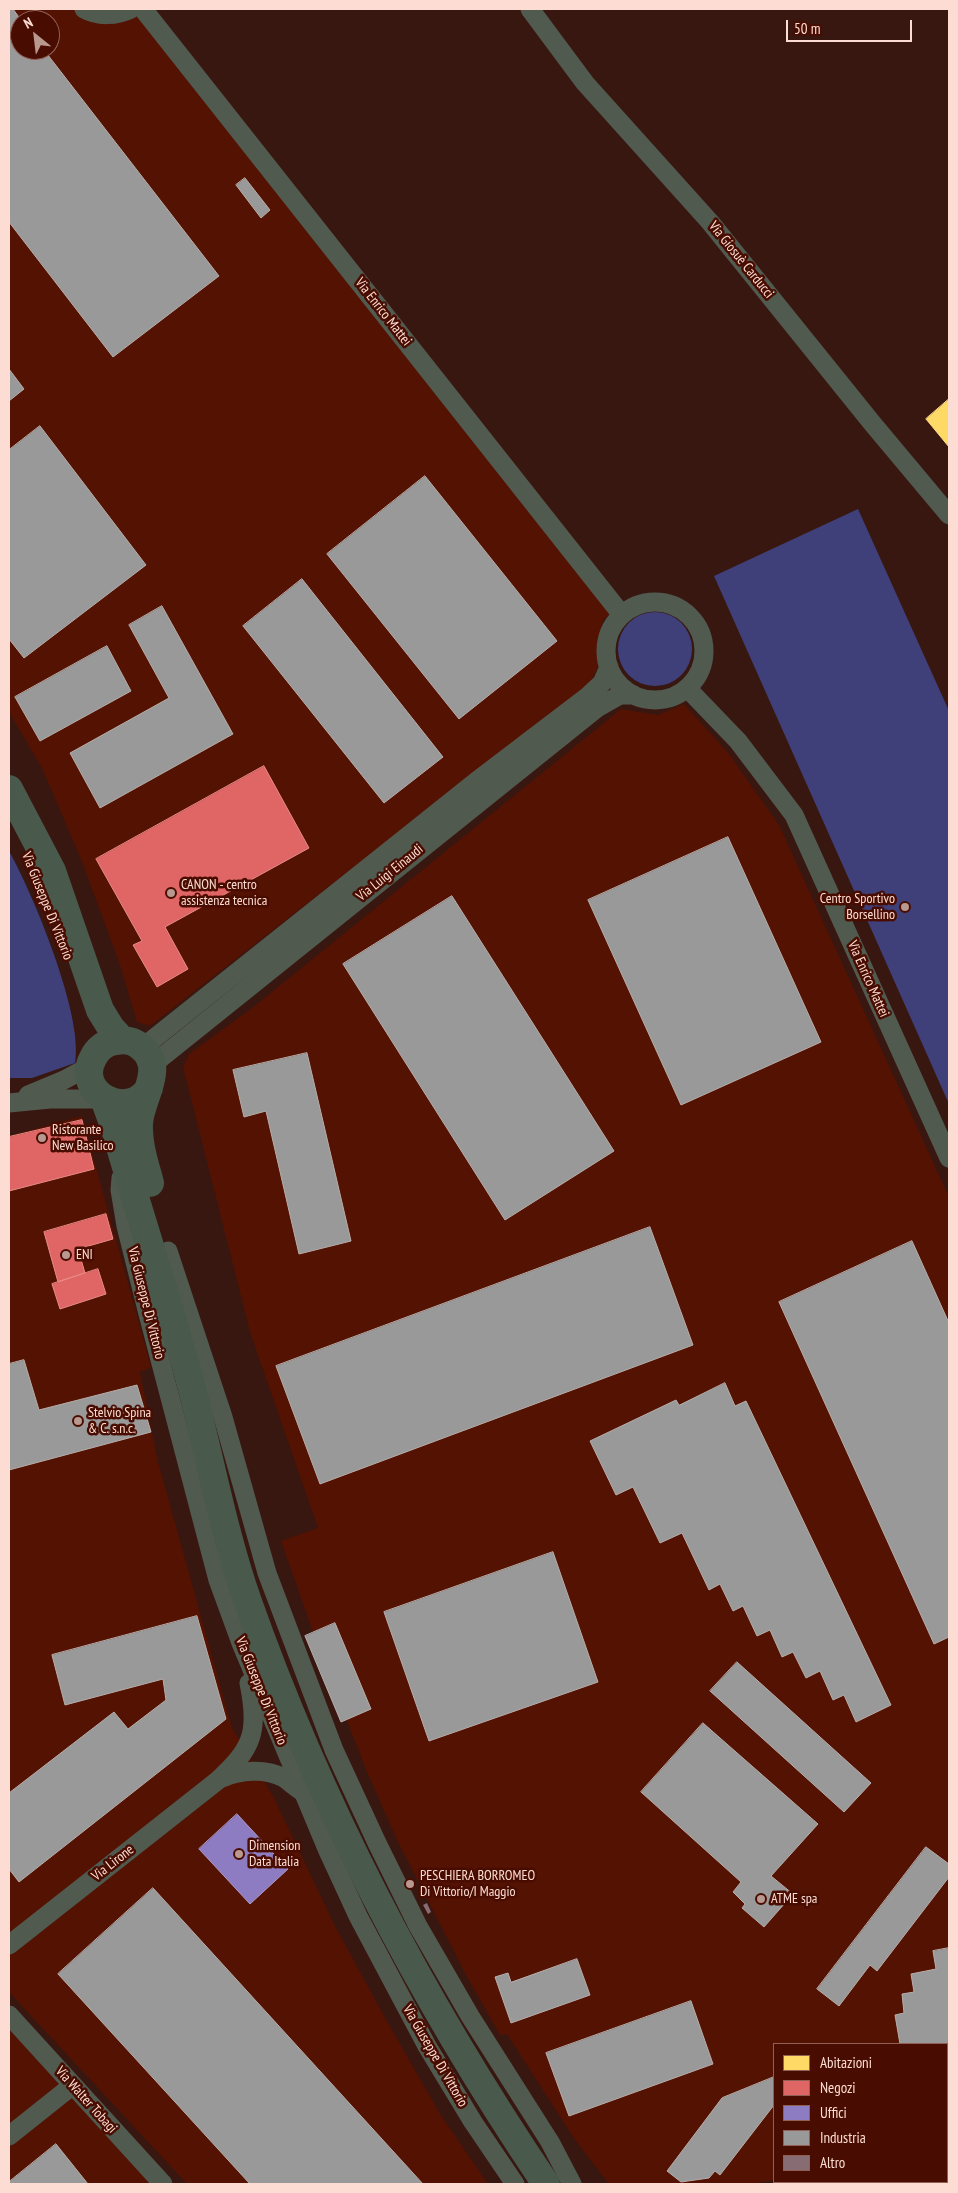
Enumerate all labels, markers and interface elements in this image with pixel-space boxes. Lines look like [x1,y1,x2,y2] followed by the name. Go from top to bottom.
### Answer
[10,10,60,60] north arrow
[788,10,914,42] scale bar
[21,13,36,32] text: N
[794,19,820,38] text: 50 m
[705,218,777,302] street label: Via Giosuè Carducci
[351,275,415,349] street label: Via Enrico Mattei
[353,841,427,905] street label: Via Luigi Einaudi
[18,850,76,962] street label: Via Giuseppe Di Vittorio
[181,877,267,910] place label: CANON - centro assistenza tecnica
[165,887,177,899] marker: CANON - centro assistenza tecnica
[820,891,895,924] place label: Centro Sportivo Borsellino
[899,901,911,913] marker: Centro Sportivo Borsellino
[844,938,892,1020] street label: Via Enrico Mattei
[52,1122,113,1154] place label: Ristorante New Basilico
[36,1132,48,1144] marker: Ristorante New Basilico
[124,1245,168,1361] street label: Via Giuseppe Di Vittorio
[76,1247,93,1263] place label: ENI
[60,1249,72,1261] marker: ENI
[88,1405,151,1438] place label: Stelvio Spina & C. s.n.c.
[72,1415,84,1427] marker: Stelvio Spina & C. s.n.c.
[232,1635,290,1747] street label: Via Giuseppe Di Vittorio
[249,1838,300,1870] place label: Dimension Data Italia
[89,1841,137,1885] street label: Via Lirone
[233,1848,245,1860] marker: Dimension Data Italia
[420,1868,535,1900] place label: PESCHIERA BORROMEO Di Vittorio/I Maggio
[404,1878,416,1890] marker: PESCHIERA BORROMEO Di Vittorio/I Maggio
[771,1891,817,1907] place label: ATME spa
[755,1893,767,1905] marker: ATME spa
[399,2002,471,2110] street label: Via Giuseppe Di Vittorio
[773,2043,948,2183] legend
[820,2053,872,2072] text: Abitazioni
[52,2063,120,2137] street label: Via Walter Tobagi
[820,2078,856,2097] text: Negozi
[820,2103,847,2122] text: Uffici
[820,2128,866,2147] text: Industria
[820,2153,845,2172] text: Altro

